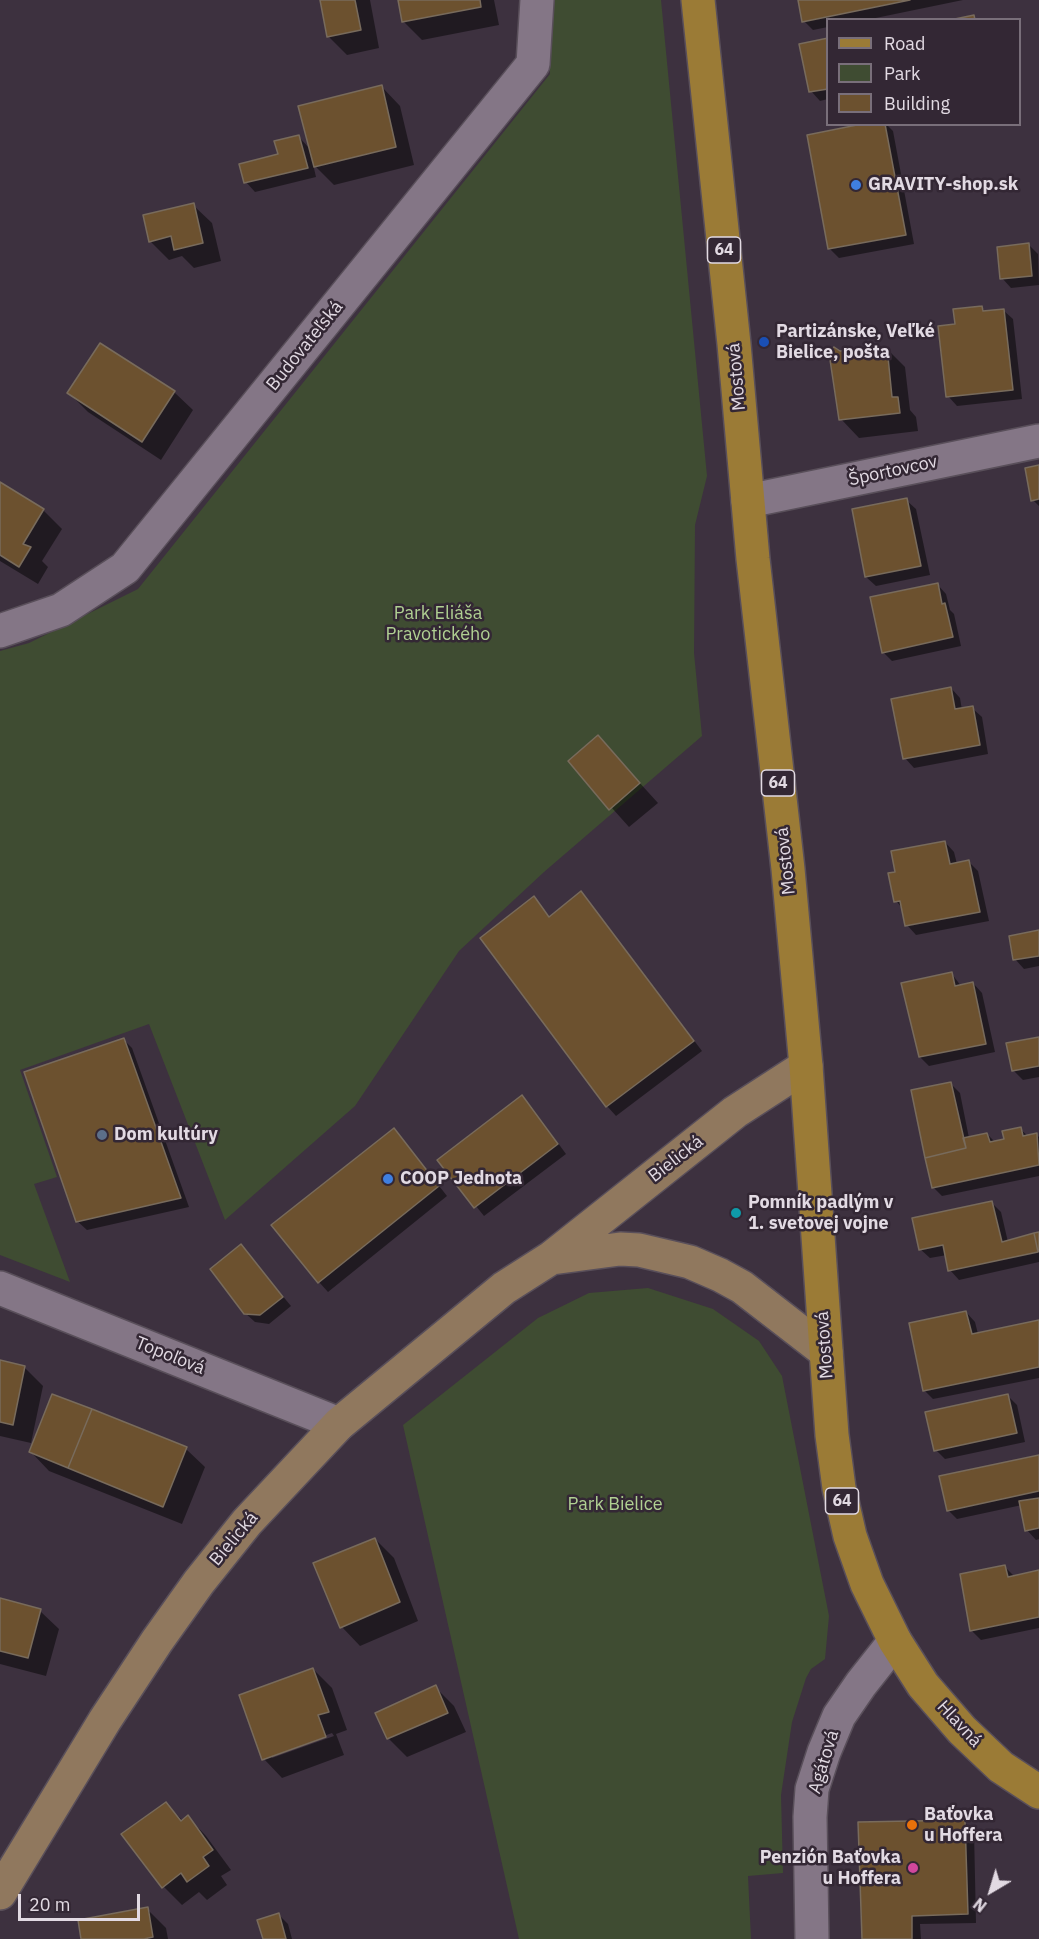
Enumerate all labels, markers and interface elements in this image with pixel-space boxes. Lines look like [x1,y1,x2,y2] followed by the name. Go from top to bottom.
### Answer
[826,18,1021,126] legend
[884,32,925,55] text: Road
[884,62,920,85] text: Park
[884,92,950,115] text: Building
[868,174,1018,196] place label: GRAVITY-shop.sk
[849,178,863,192] marker: GRAVITY-shop.sk
[708,237,740,263] road number: 64
[262,297,348,395] street label: Budovateľská
[776,321,935,364] place label: Partizánske, Veľké Bielice, pošta
[757,335,771,349] marker: Partizánske, Veľké Bielice, pošta
[723,342,751,412] street label: Mostová
[847,451,939,491] street label: Športovcov
[386,603,490,646] park label: Park Eliáša Pravotického
[762,770,794,796] road number: 64
[772,826,800,896] street label: Mostová
[114,1124,218,1146] place label: Dom kultúry
[95,1128,109,1142] marker: Dom kultúry
[644,1131,708,1187] street label: Bielická
[400,1168,522,1190] place label: COOP Jednota
[381,1172,395,1186] marker: COOP Jednota
[748,1192,893,1234] place label: Pomník padlým v 1. svetovej vojne
[729,1206,743,1220] marker: Pomník padlým v 1. svetovej vojne
[812,1310,838,1380] street label: Mostová
[132,1332,208,1380] street label: Topoľová
[826,1488,858,1514] road number: 64
[567,1494,663,1516] park label: Park Bielice
[205,1508,263,1570] street label: Bielická
[932,1696,986,1752] street label: Hlavná
[804,1728,844,1796] street label: Agátová
[924,1804,1002,1846] place label: Baťovka u Hoffera
[905,1818,919,1832] marker: Baťovka u Hoffera
[760,1847,901,1890] place label: Penzión Baťovka u Hoffera
[906,1861,920,1875] marker: Penzión Baťovka u Hoffera
[961,1861,1021,1921] north arrow
[21,1882,142,1920] scale bar
[29,1893,71,1916] text: 20 m
[969,1894,991,1917] text: N

